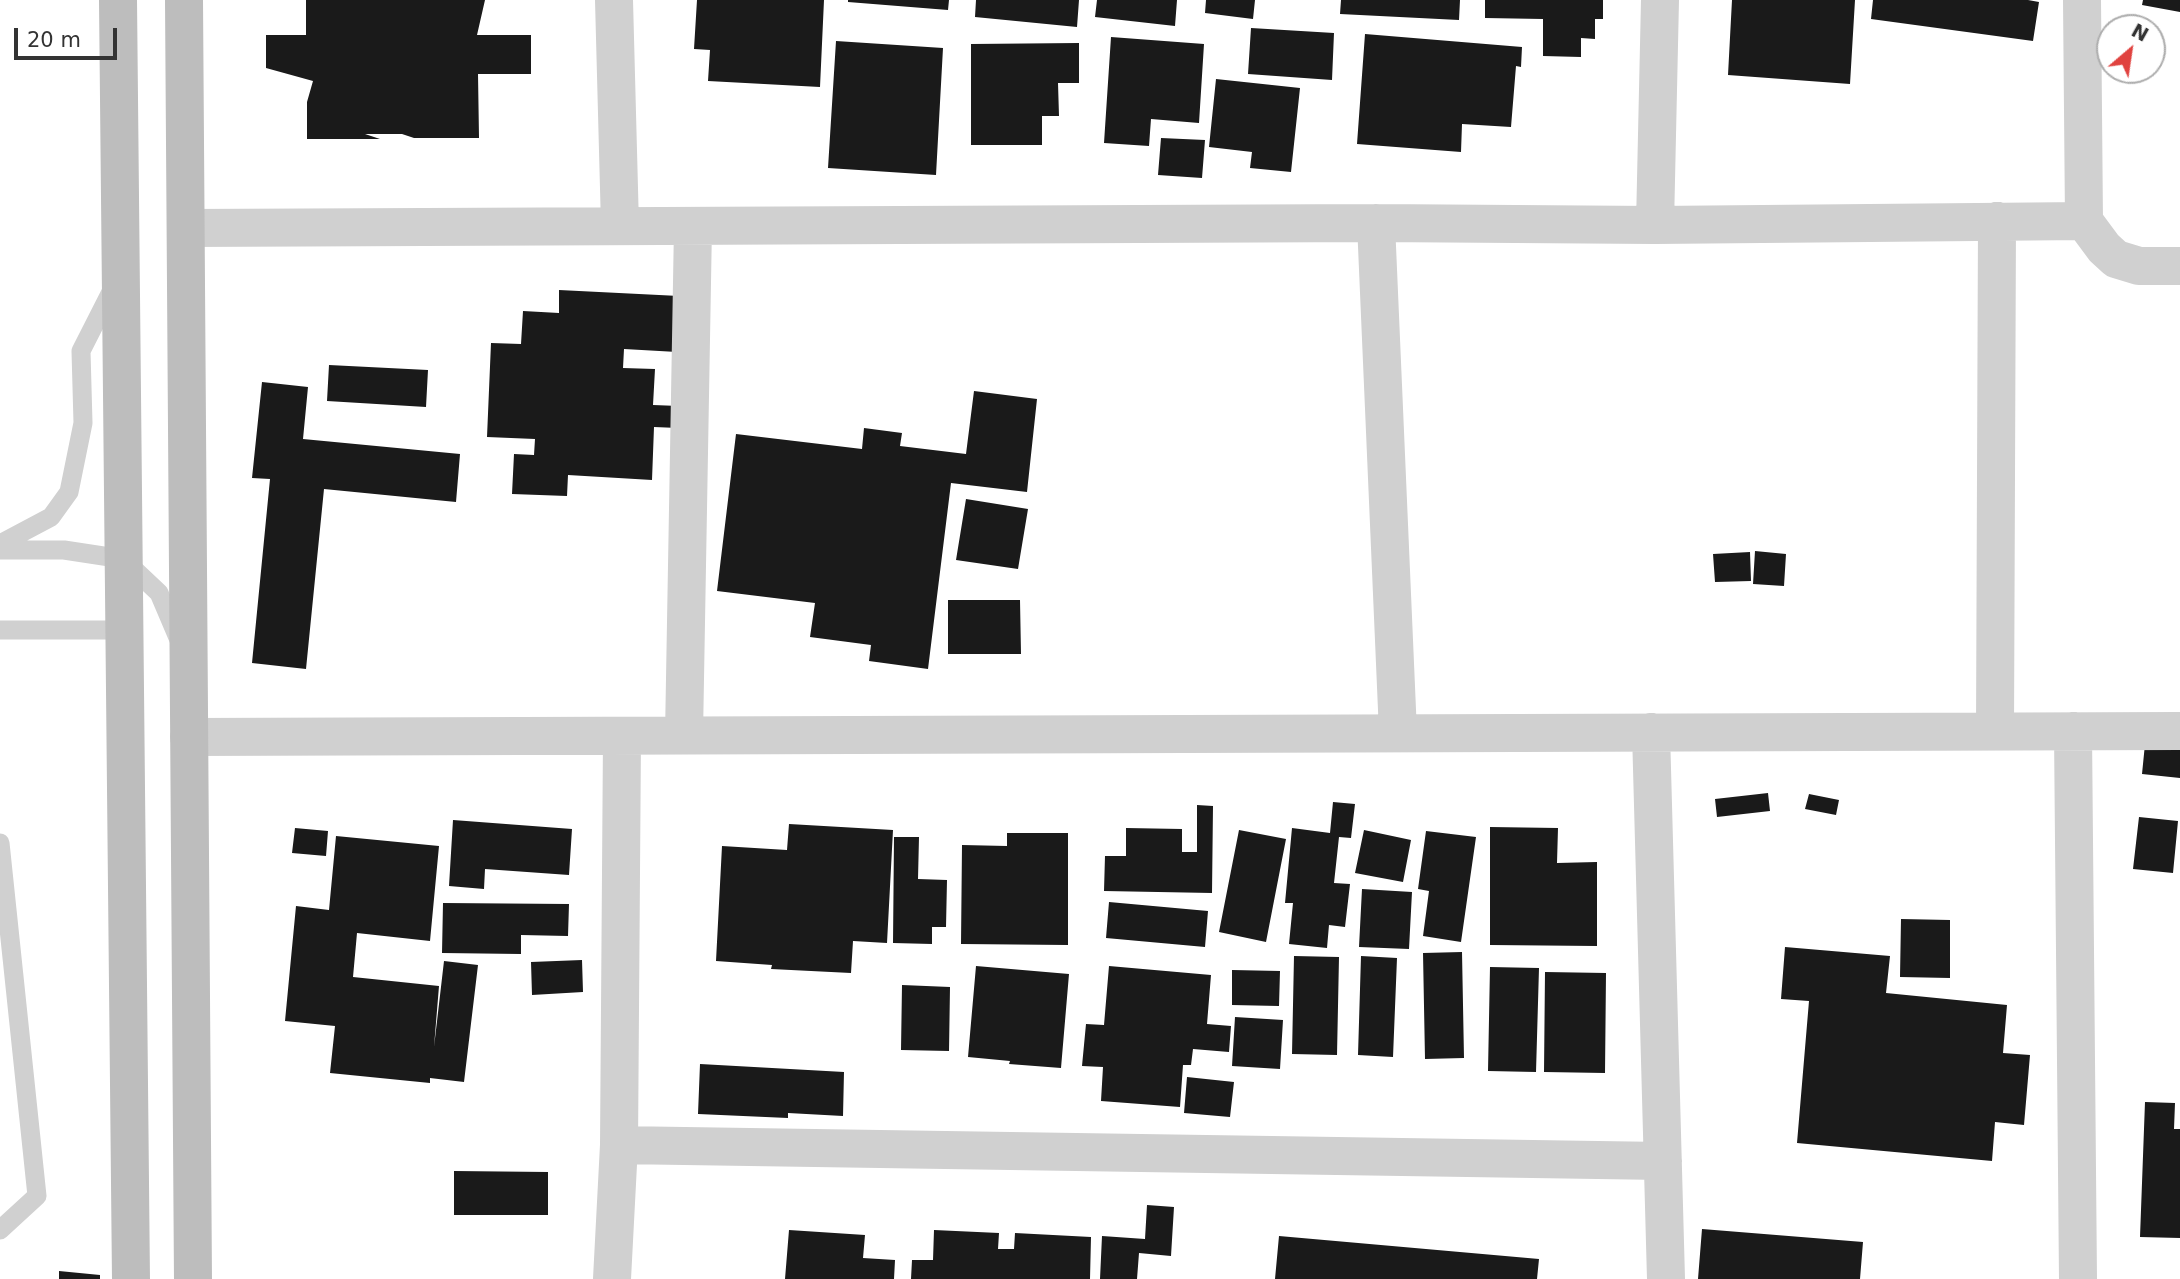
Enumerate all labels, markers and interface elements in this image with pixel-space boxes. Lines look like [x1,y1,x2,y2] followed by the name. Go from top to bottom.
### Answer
[18,14,121,58] scale bar
[2096,14,2166,84] north arrow
[2128,19,2153,46] text: N
[27,28,81,52] text: 20 m

